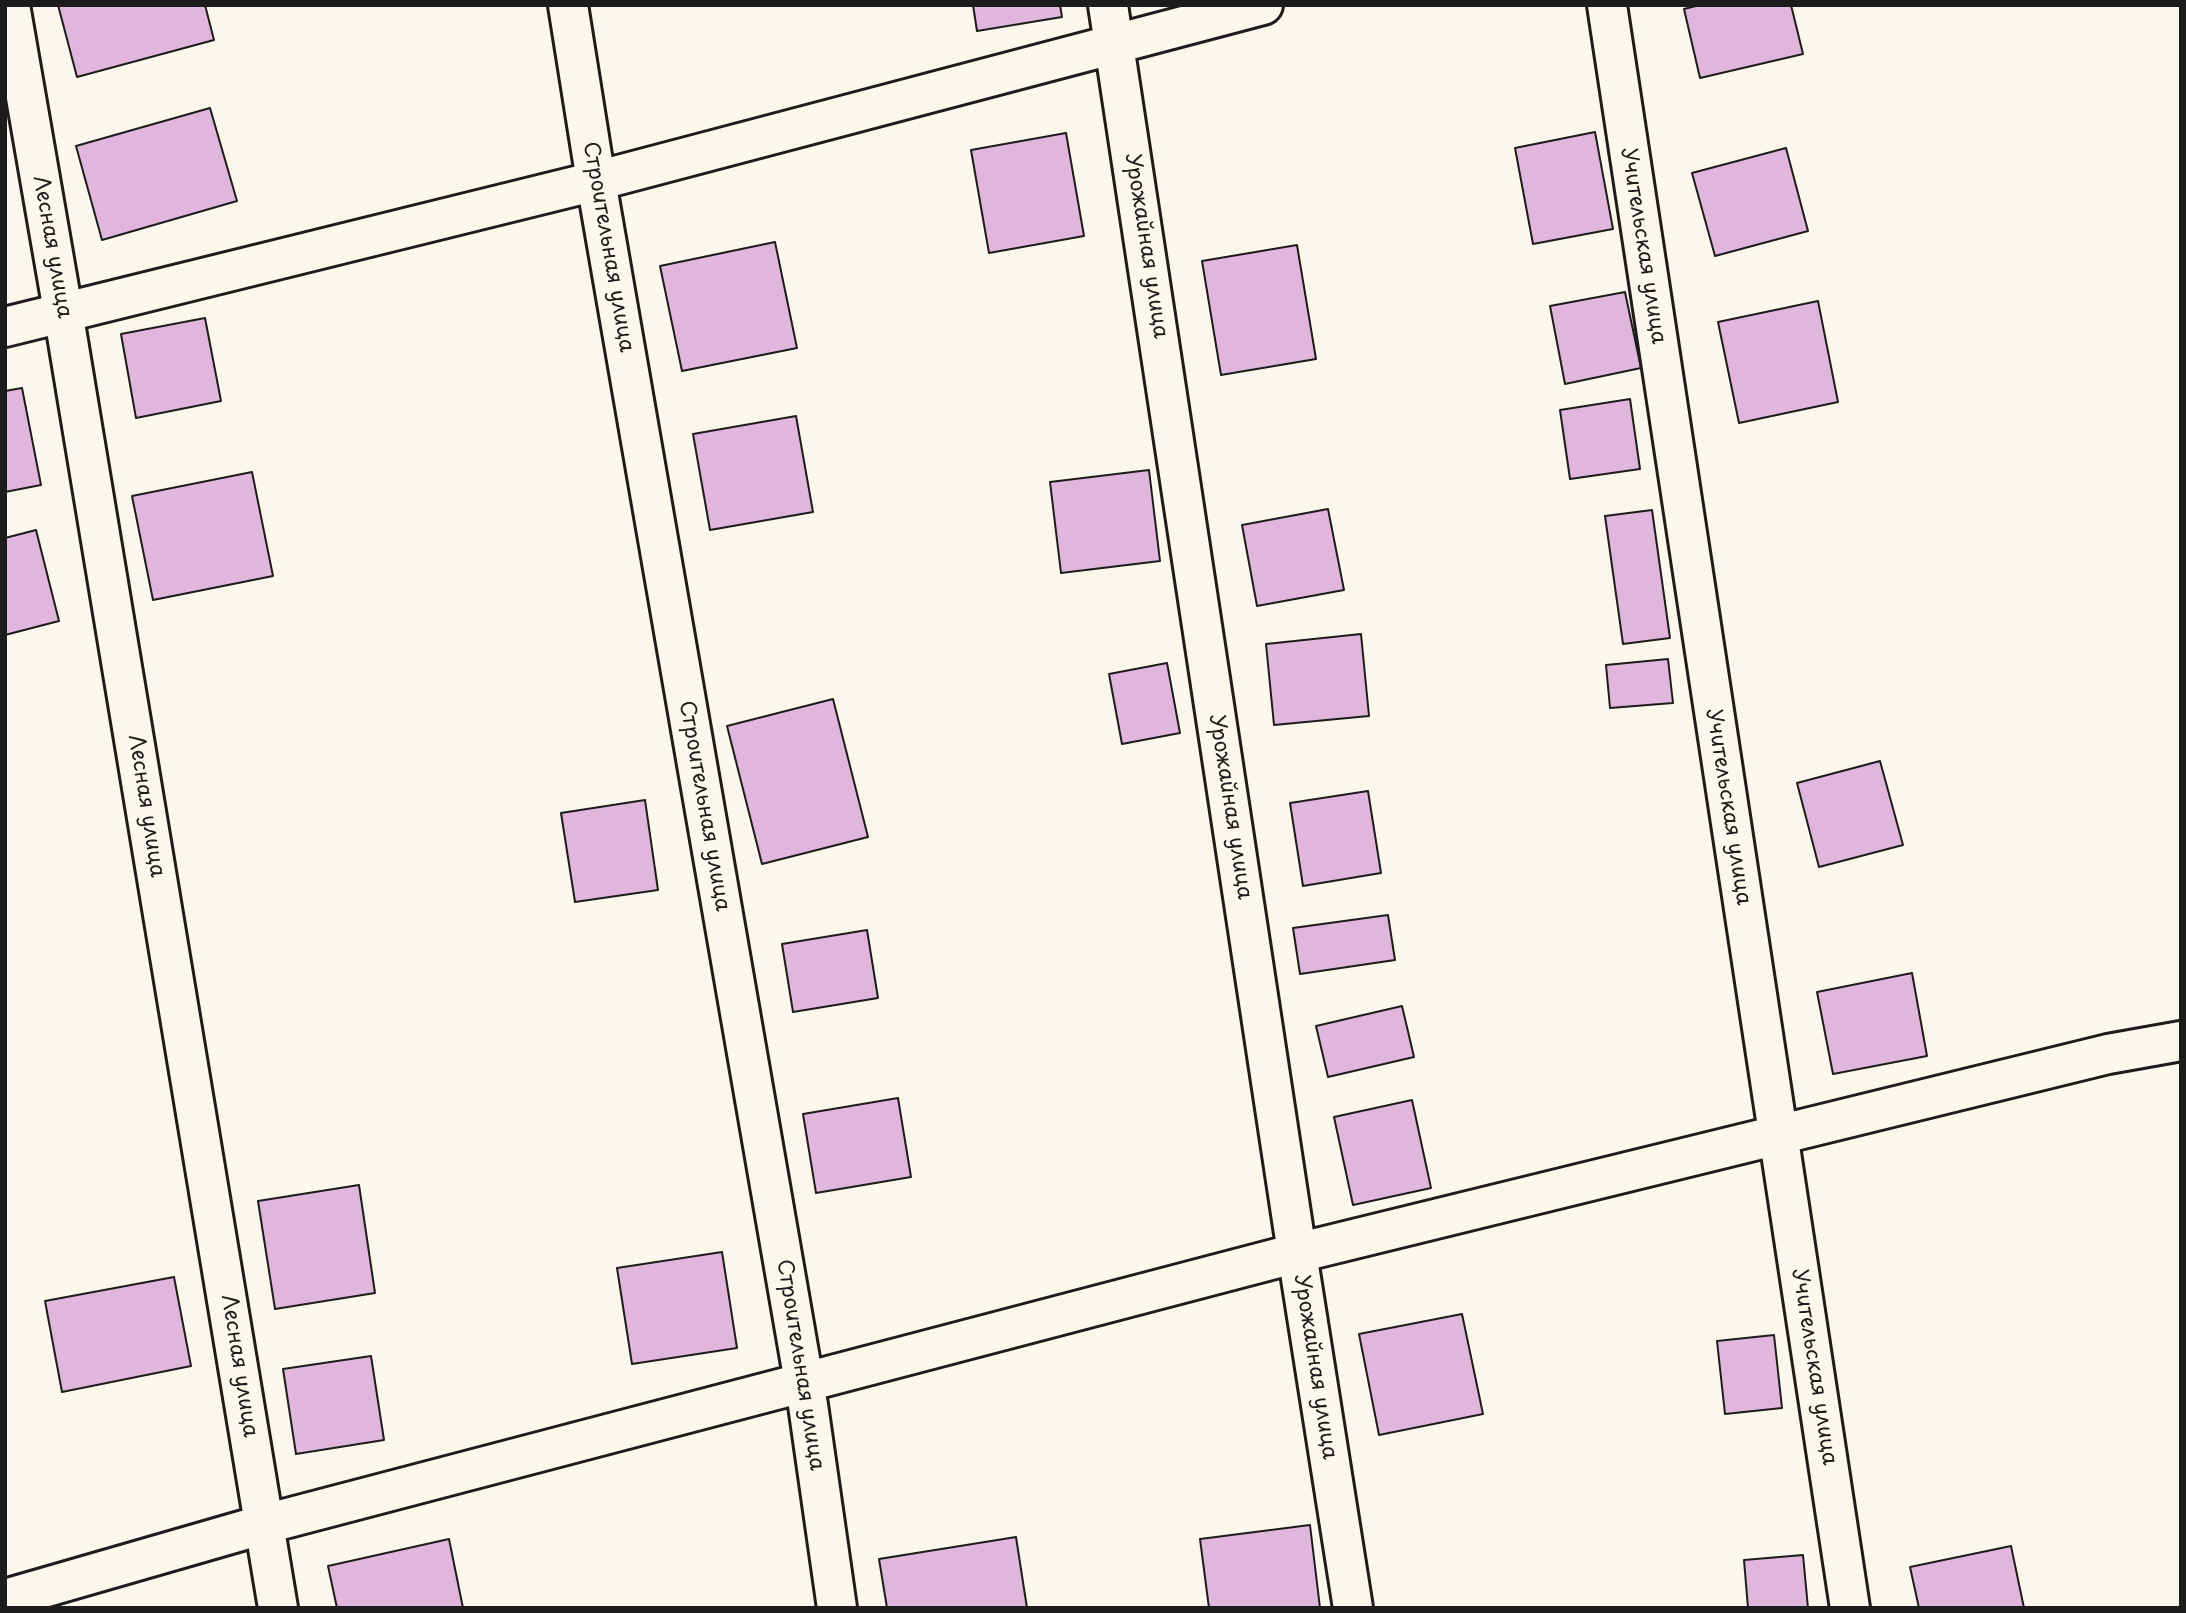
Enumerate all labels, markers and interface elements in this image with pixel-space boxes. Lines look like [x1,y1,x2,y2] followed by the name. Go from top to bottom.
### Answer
[577,140,639,354] street label: Строительная улица
[1615,146,1671,346] street label: Учительская улица
[1119,152,1173,340] street label: Урожайная улица
[27,174,77,320] street label: Лесная улица
[673,699,735,913] street label: Строительная улица
[1700,707,1756,907] street label: Учительская улица
[1203,713,1257,901] street label: Урожайная улица
[122,733,170,879] street label: Лесная улица
[771,1258,829,1472] street label: Строительная улица
[1786,1267,1842,1467] street label: Учительская улица
[1288,1273,1342,1461] street label: Урожайная улица
[215,1293,263,1439] street label: Лесная улица

